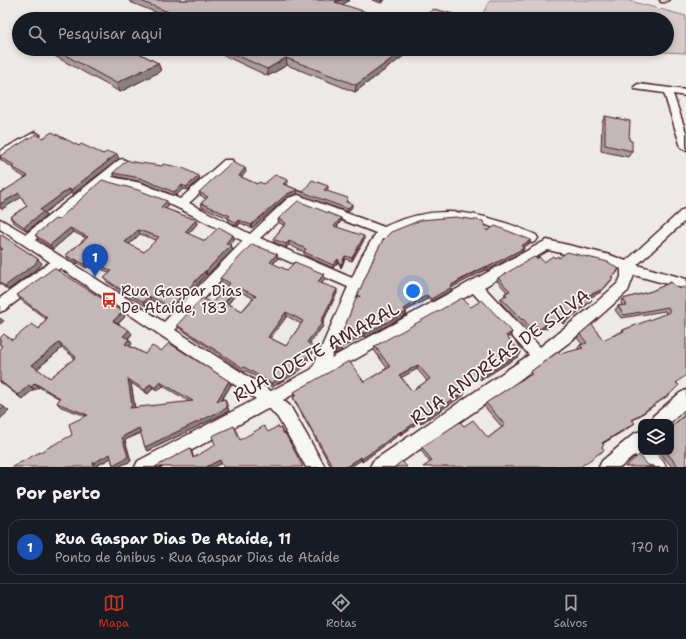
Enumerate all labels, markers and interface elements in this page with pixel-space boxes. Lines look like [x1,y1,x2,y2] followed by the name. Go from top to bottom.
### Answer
[12,12,674,56] search box
[26,23,48,45] icon: search
[58,24,162,44] text: Pesquisar aqui
[82,244,108,277] pin: 1
[121,281,242,318] place label: Rua Gaspar Dias De Ataíde, 183
[403,281,423,301] your location
[406,284,594,430] street label: RUA ANDRÉAS DE SILVA
[100,291,118,309] bus stop icon: Rua Gaspar Dias De Ataíde, 183
[229,296,403,408] street label: RUA ODETE AMARAL
[638,419,674,455] map controls
[638,419,674,455] button: layers
[16,482,101,504] text: Por perto
[55,529,291,549] text: Rua Gaspar Dias De Ataíde, 11
[27,539,33,556] text: 1
[631,539,669,556] text: 170 m
[55,549,340,566] text: Ponto de ônibus · Rua Gaspar Dias de Ataíde
[99,592,129,631] tab: Mapa
[326,592,357,631] tab: Rotas
[554,592,587,631] tab: Salvos

